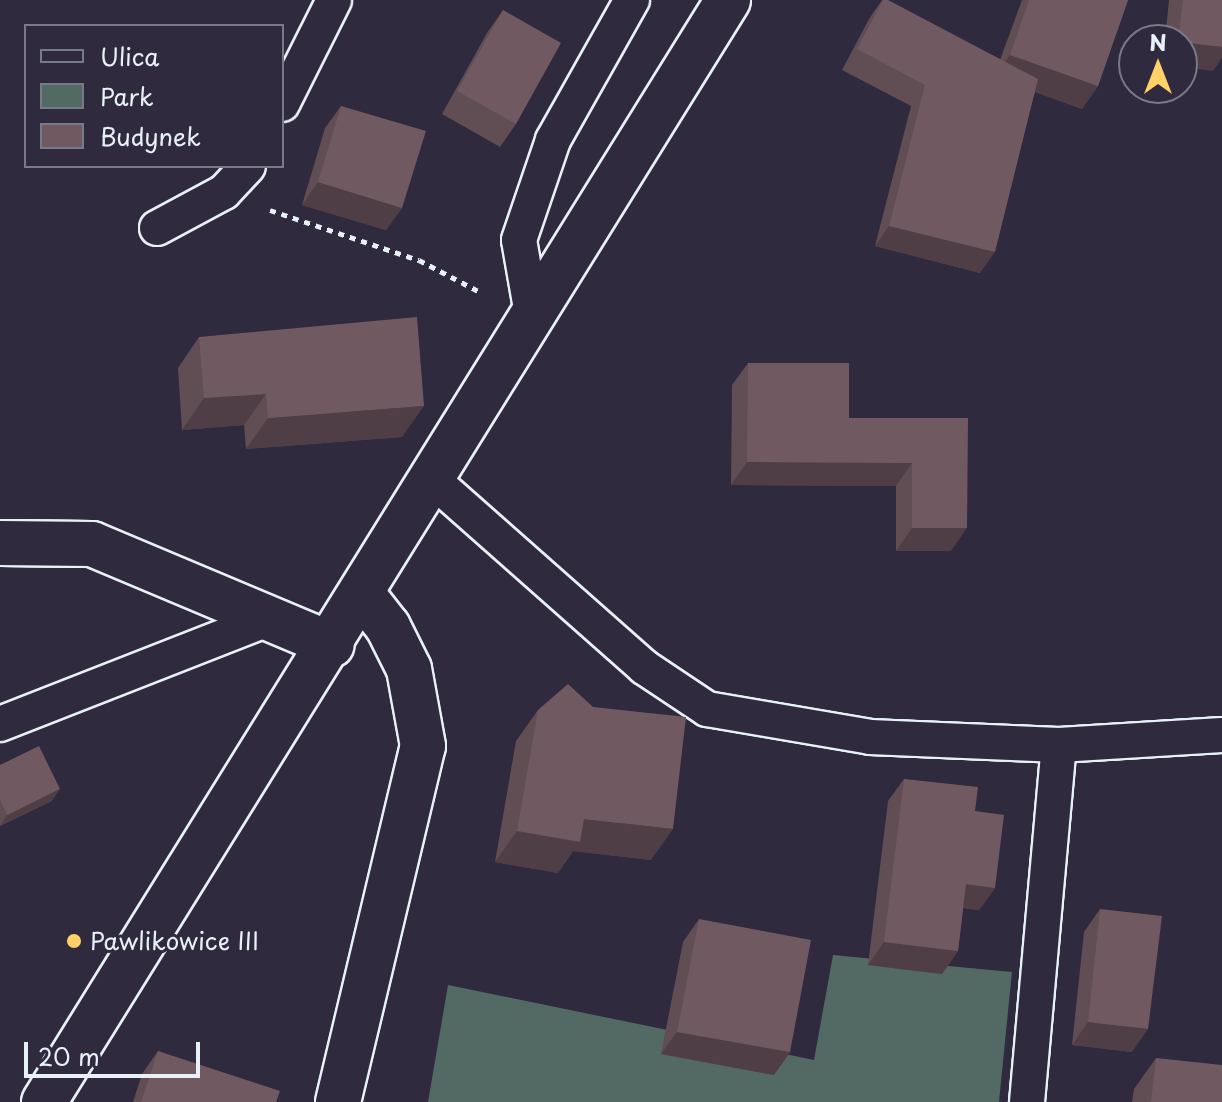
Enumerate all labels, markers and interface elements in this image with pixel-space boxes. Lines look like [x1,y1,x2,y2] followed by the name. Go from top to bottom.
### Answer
[24,24,284,168] legend
[1118,24,1198,104] north arrow
[1149,25,1167,58] text: N
[100,38,159,74] text: Ulica
[100,78,154,114] text: Park
[100,118,201,154] text: Budynek
[90,927,259,955] place label: Pawlikowice III
[65,932,83,950] marker: Pawlikowice III
[28,1026,204,1076] scale bar
[38,1038,100,1074] text: 20 m

